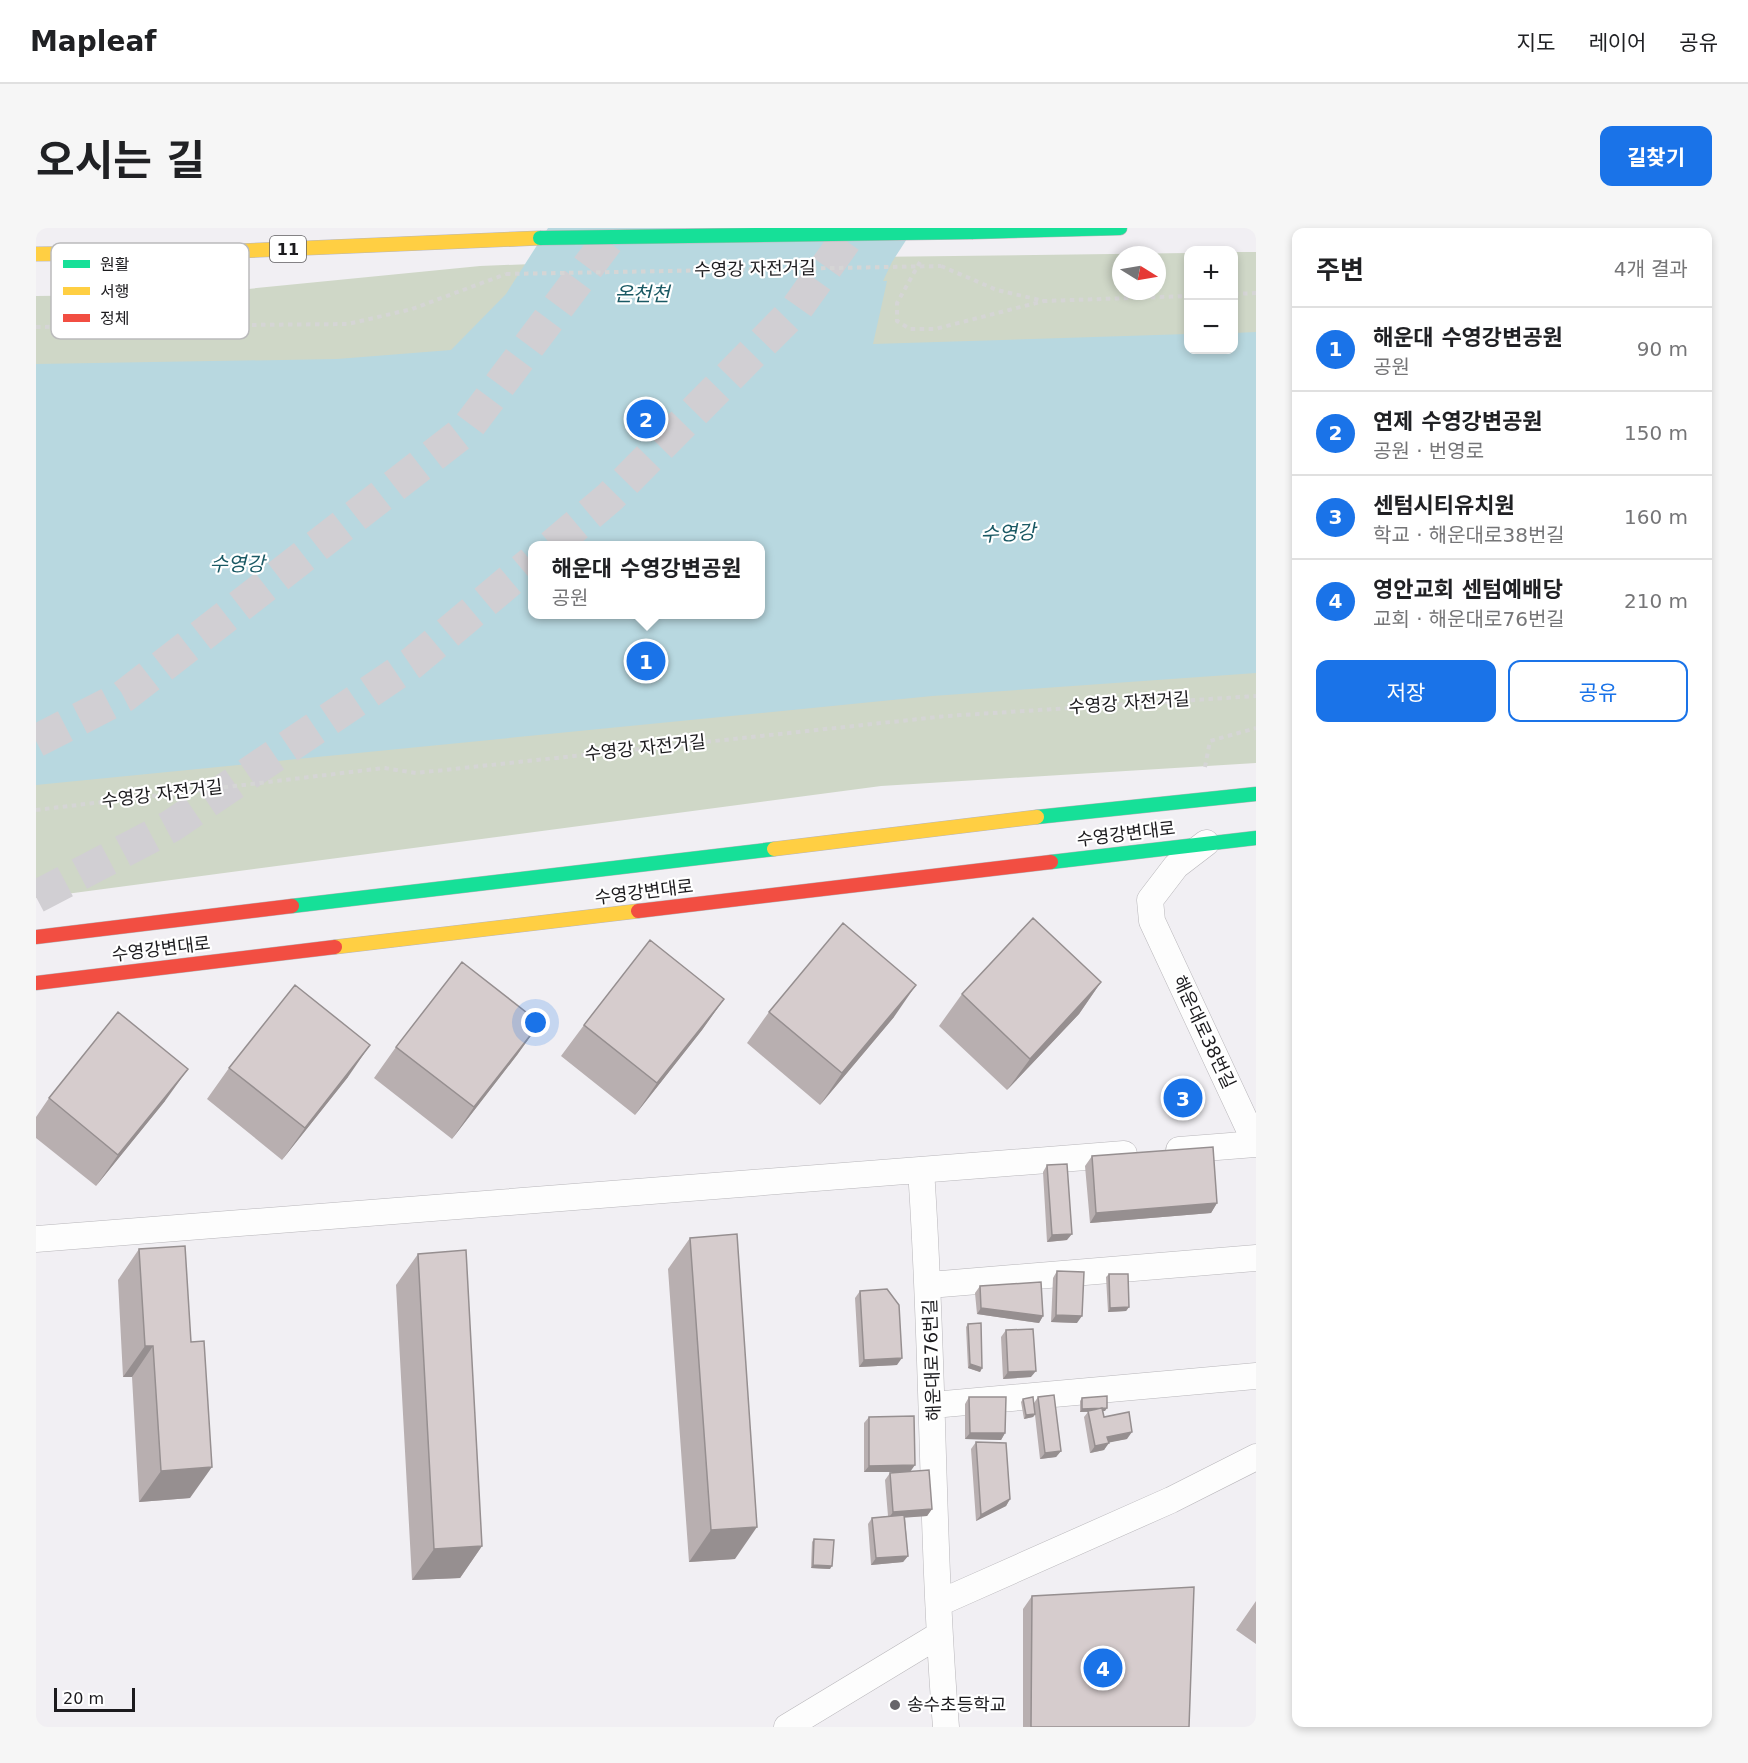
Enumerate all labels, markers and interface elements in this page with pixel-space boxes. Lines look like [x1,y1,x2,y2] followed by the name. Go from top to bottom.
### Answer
[30,25,156,58] text: Mapleaf
[1517,31,1555,55] text: 지도
[1588,31,1646,55] text: 레이어
[1679,31,1718,55] text: 공유
[1600,126,1712,186] button: 길찾기
[36,136,205,185] text: 오시는 길
[270,236,306,262] road number: 11
[51,243,249,339] legend
[1112,246,1166,300] north arrow
[1184,246,1238,354] map controls
[1184,246,1238,300] button: +
[100,255,130,274] text: 원활
[1316,255,1364,285] text: 주변
[694,257,816,280] street label: 수영강 자전거길
[1614,257,1688,281] text: 4개 결과
[100,282,129,301] text: 서행
[614,282,672,306] water label: 온천천
[1184,300,1238,354] button: −
[100,309,129,328] text: 정체
[1373,325,1563,350] text: 해운대 수영강변공원
[1329,337,1342,361] text: 1
[1637,337,1688,361] text: 90 m
[1373,355,1410,379] text: 공원
[626,396,666,441] pin: 2
[1373,409,1543,434] text: 연제 수영강변공원
[1329,421,1342,445] text: 2
[1624,421,1688,445] text: 150 m
[1373,439,1484,463] text: 공원 · 번영로
[1373,493,1515,518] text: 센텀시티유치원
[1329,505,1342,529] text: 3
[1624,505,1688,529] text: 160 m
[980,519,1039,546] water label: 수영강
[1373,523,1565,547] text: 학교 · 해운대로38번길
[528,541,765,619] popup
[209,552,267,576] water label: 수영강
[552,556,741,581] text: 해운대 수영강변공원
[1373,577,1563,602] text: 영안교회 센텀예배당
[552,586,588,610] text: 공원
[1329,589,1342,613] text: 4
[1624,589,1688,613] text: 210 m
[1373,607,1565,631] text: 교회 · 해운대로76번길
[626,638,666,684] pin: 1
[1316,660,1496,722] button: 저장
[1508,660,1688,722] button: 공유
[1068,688,1190,717] street label: 수영강 자전거길
[583,731,707,764] street label: 수영강 자전거길
[100,776,224,811] street label: 수영강 자전거길
[1075,817,1177,850] street label: 수영강변대로
[593,875,695,908] street label: 수영강변대로
[110,932,212,965] street label: 수영강변대로
[1169,972,1240,1092] street label: 해운대로38번길
[521,1008,550,1037] your location
[1164,1076,1202,1120] pin: 3
[919,1299,944,1421] street label: 해운대로76번길
[1084,1646,1122,1690] pin: 4
[54,1685,135,1712] scale bar
[63,1689,104,1708] text: 20 m
[907,1694,1006,1715] place label: 송수초등학교
[888,1698,902,1712] marker: 송수초등학교

